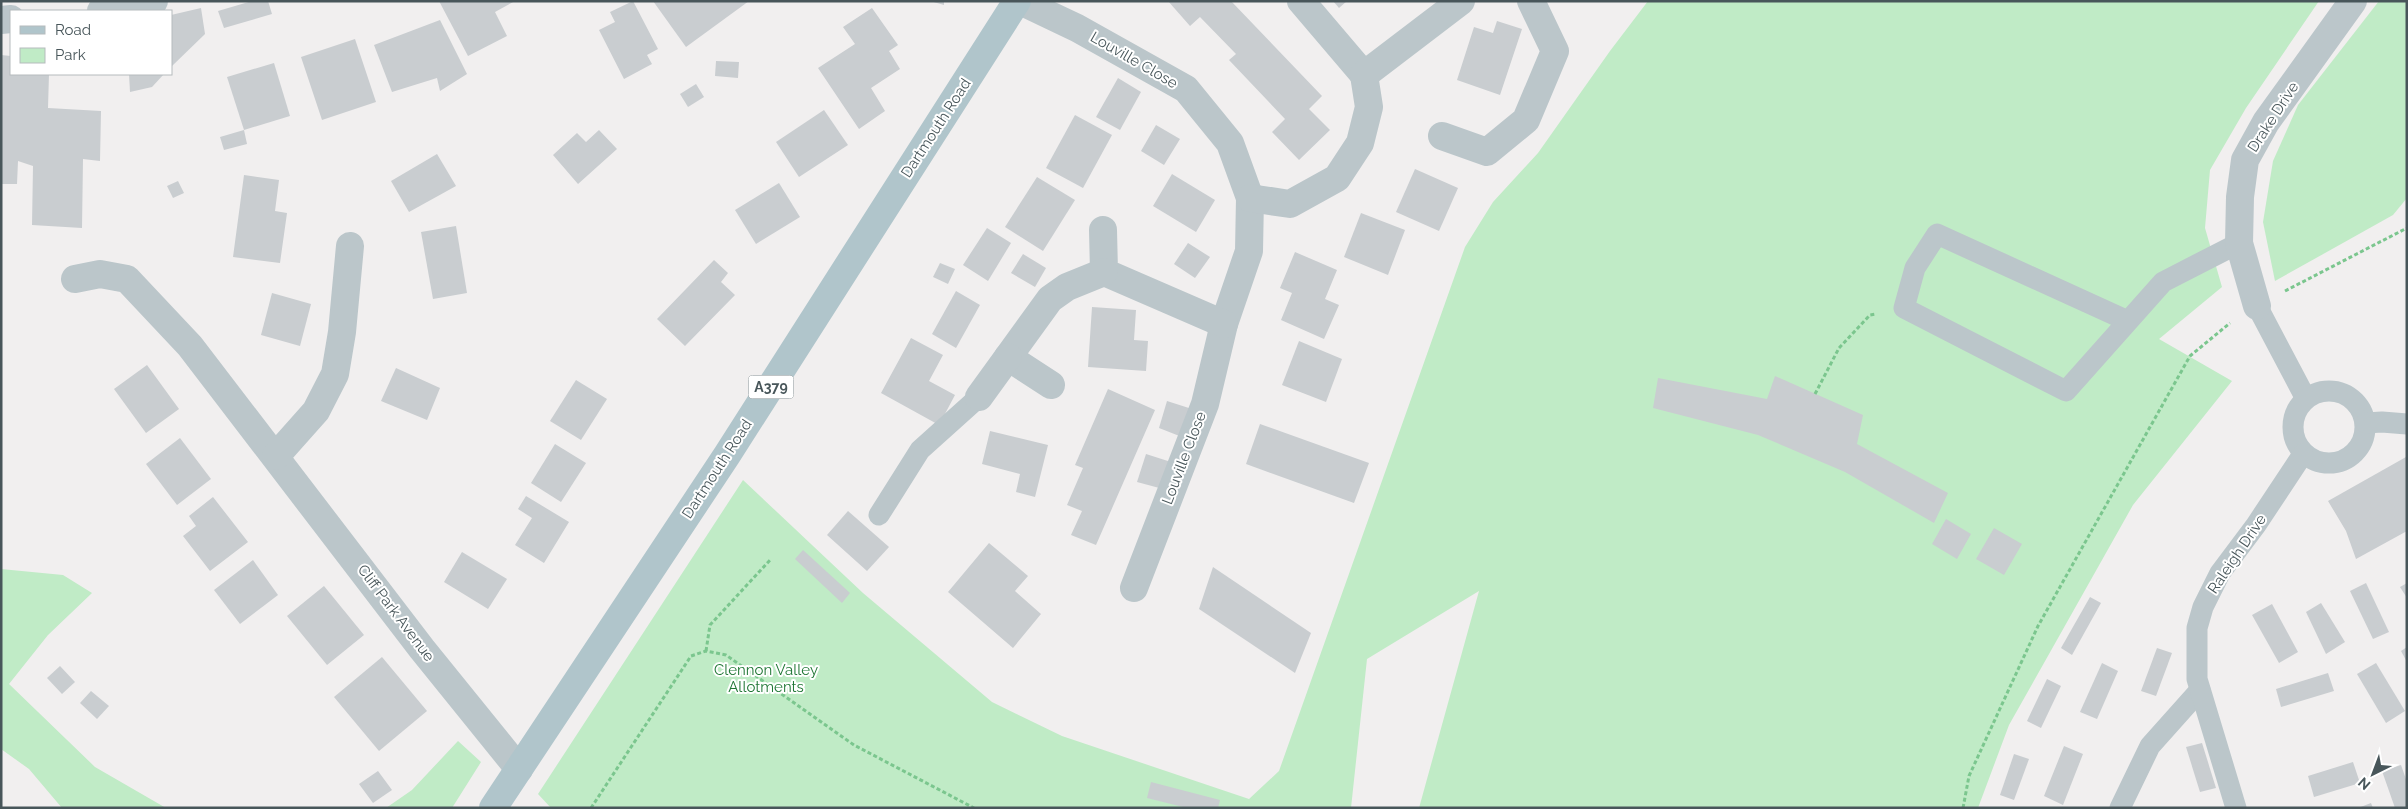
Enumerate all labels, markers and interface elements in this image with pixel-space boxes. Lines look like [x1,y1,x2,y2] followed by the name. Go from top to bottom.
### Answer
[10,10,172,75] legend
[55,21,91,39] text: Road
[1087,28,1181,92] street label: Louville Close
[55,46,86,64] text: Park
[897,75,975,181] street label: Dartmouth Road
[2244,78,2302,155] street label: Drake Drive
[748,376,794,398] road number: A379
[1158,409,1210,507] street label: Louville Close
[678,416,756,522] street label: Dartmouth Road
[2204,511,2270,597] street label: Raleigh Drive
[354,561,438,665] street label: Cliff Park Avenue
[714,661,818,696] park label: Clennon Valley Allotments
[2348,749,2398,799] north arrow
[2355,774,2374,793] text: N

